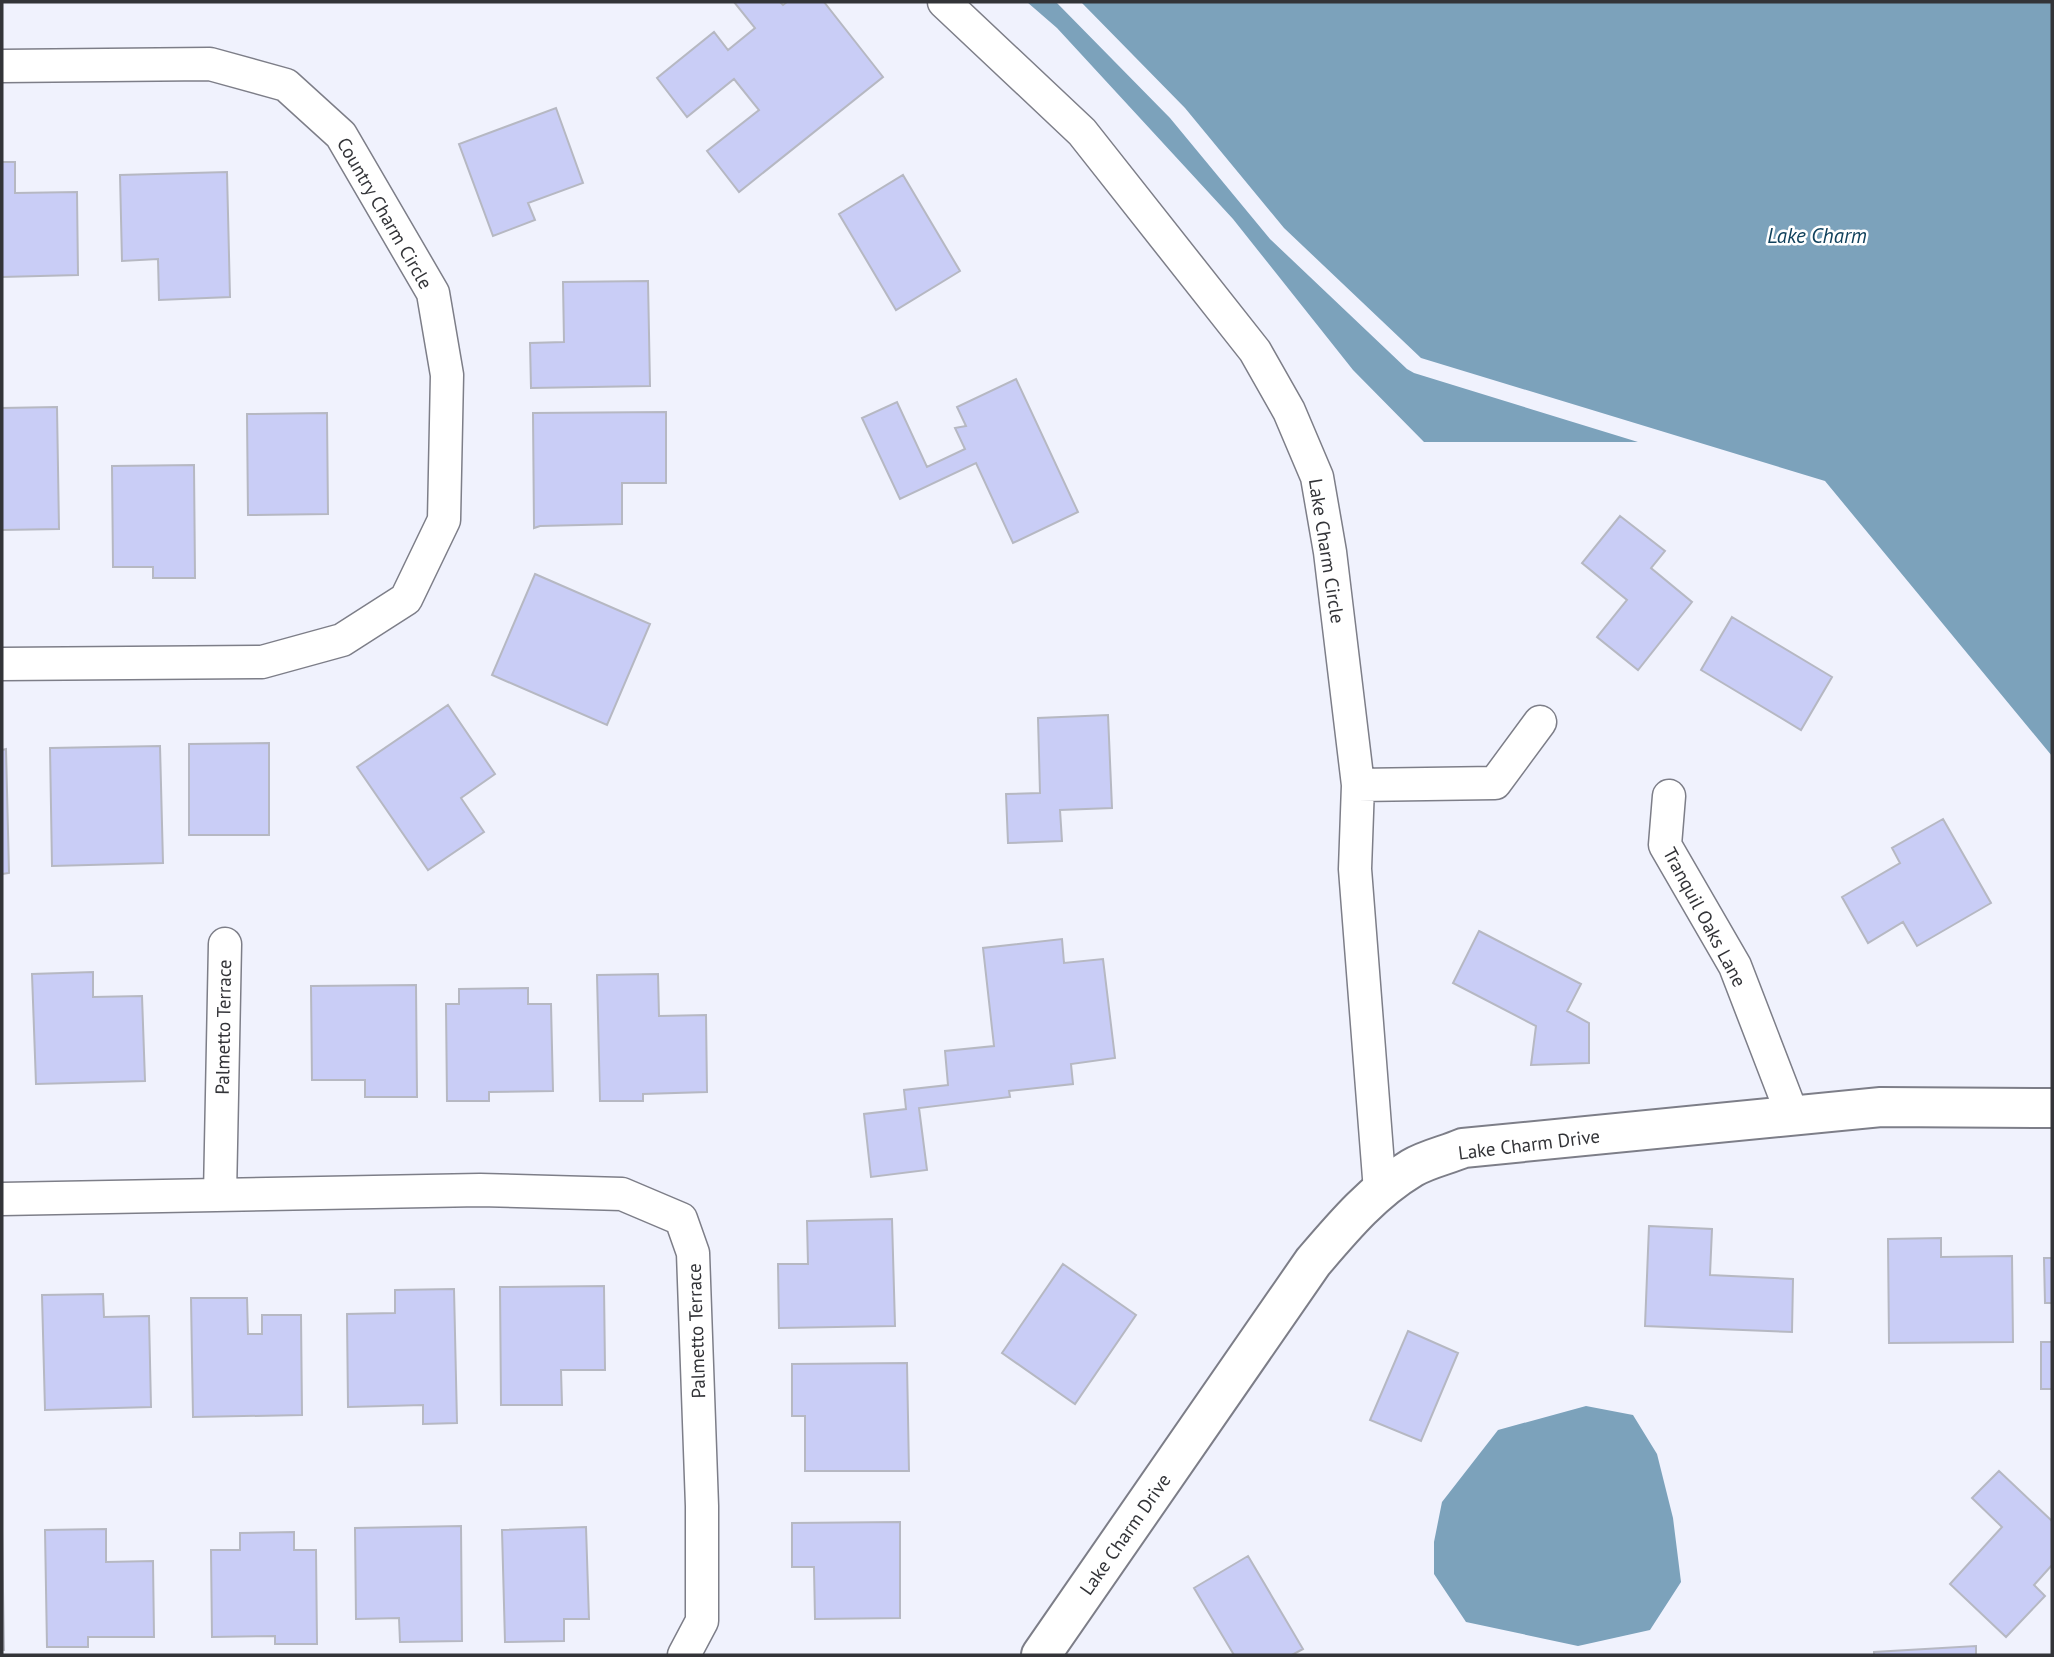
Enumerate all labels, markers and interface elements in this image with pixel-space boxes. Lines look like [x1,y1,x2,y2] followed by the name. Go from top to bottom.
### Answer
[332,133,438,293] street label: Country Charm Circle
[1767,222,1867,249] water label: Lake Charm
[1304,477,1350,625] street label: Lake Charm Circle
[1658,843,1752,991] street label: Tranquil Oaks Lane
[210,959,236,1095] street label: Palmetto Terrace
[1457,1123,1601,1165] street label: Lake Charm Drive
[682,1263,710,1399] street label: Palmetto Terrace
[1074,1469,1176,1599] street label: Lake Charm Drive

